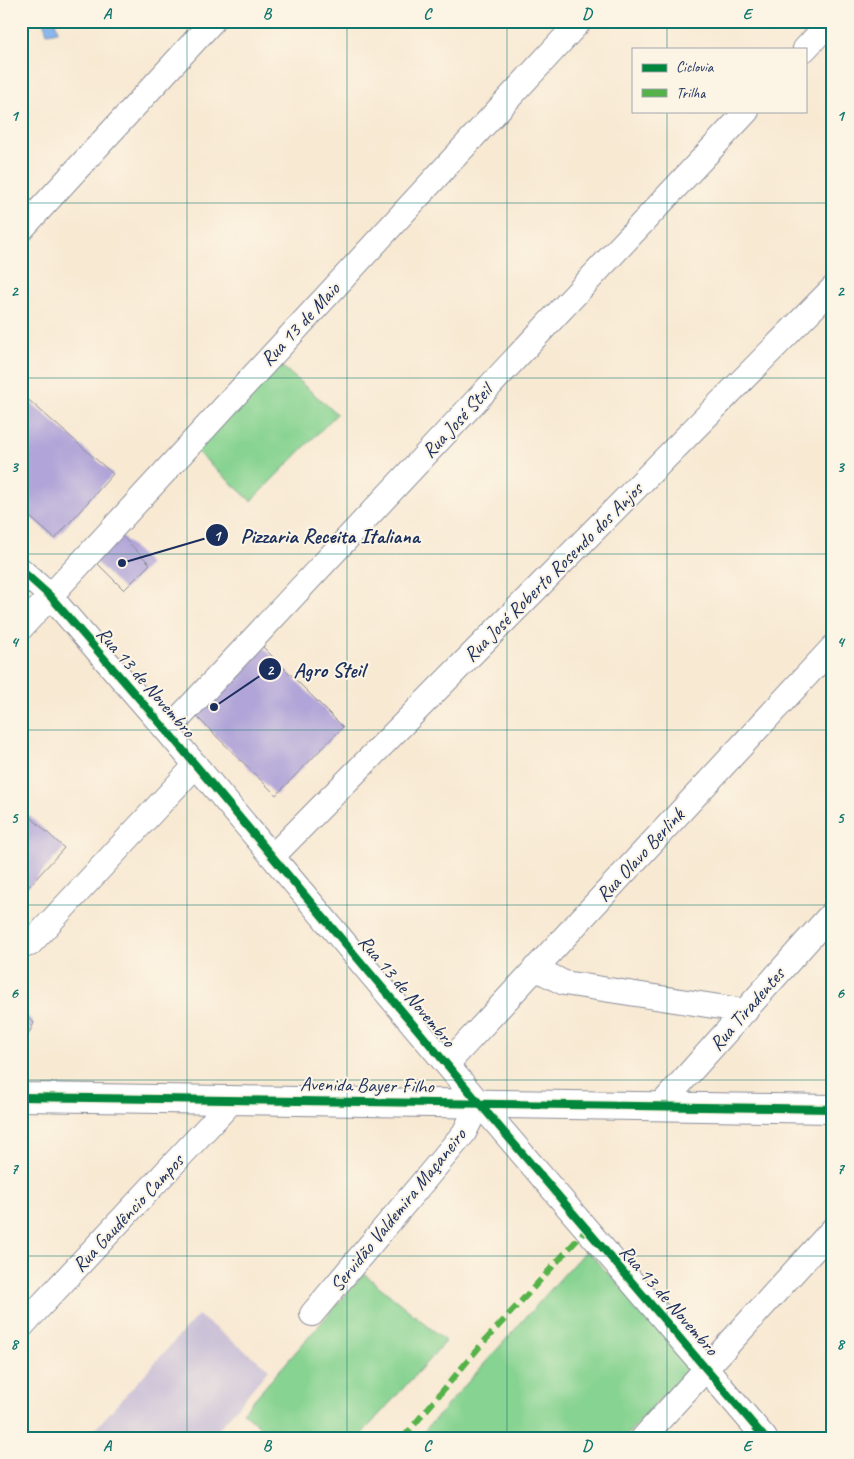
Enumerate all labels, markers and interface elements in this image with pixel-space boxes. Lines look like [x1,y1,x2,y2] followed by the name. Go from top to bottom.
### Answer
[103,4,113,24] text: A
[263,4,273,24] text: B
[423,4,433,24] text: C
[582,4,593,24] text: D
[743,4,754,24] text: E
[632,48,806,112] legend
[676,58,715,77] text: Ciclovia
[676,84,706,103] text: Trilha
[10,106,19,126] text: 1
[836,106,845,126] text: 1
[255,276,346,371] street label: Rua 13 de Maio
[10,281,19,301] text: 2
[836,281,845,301] text: 2
[416,376,500,463] street label: Rua José Steil
[10,457,19,477] text: 3
[836,457,845,477] text: 3
[458,476,649,667] street label: Rua José Roberto Rosendo dos Anjos
[204,517,431,553] callout: Pizzaria Receita Italiana
[240,523,422,549] text: Pizzaria Receita Italiana
[214,527,223,546] text: 1
[91,621,202,743] street label: Rua 13 de Novembro
[10,632,19,652] text: 4
[836,632,845,652] text: 4
[258,651,374,687] callout: Agro Steil
[294,657,369,683] text: Agro Steil
[267,661,275,680] text: 2
[591,802,691,907] street label: Rua Olavo Berlink
[11,808,20,828] text: 5
[837,808,846,828] text: 5
[353,930,462,1053] street label: Rua 13 de Novembro
[704,961,791,1056] street label: Rua Tiradentes
[10,983,19,1003] text: 6
[836,983,845,1003] text: 6
[300,1071,435,1099] street label: Avenida Bayer Filho
[324,1122,472,1297] street label: Servidão Valdemira Maçaneiro
[67,1147,191,1277] street label: Rua Gaudêncio Campos
[10,1159,19,1179] text: 7
[836,1159,845,1179] text: 7
[614,1239,725,1361] street label: Rua 13 de Novembro
[10,1334,19,1354] text: 8
[836,1334,845,1354] text: 8
[103,1436,113,1456] text: A
[263,1436,273,1456] text: B
[423,1436,433,1456] text: C
[582,1436,593,1456] text: D
[743,1436,754,1456] text: E

